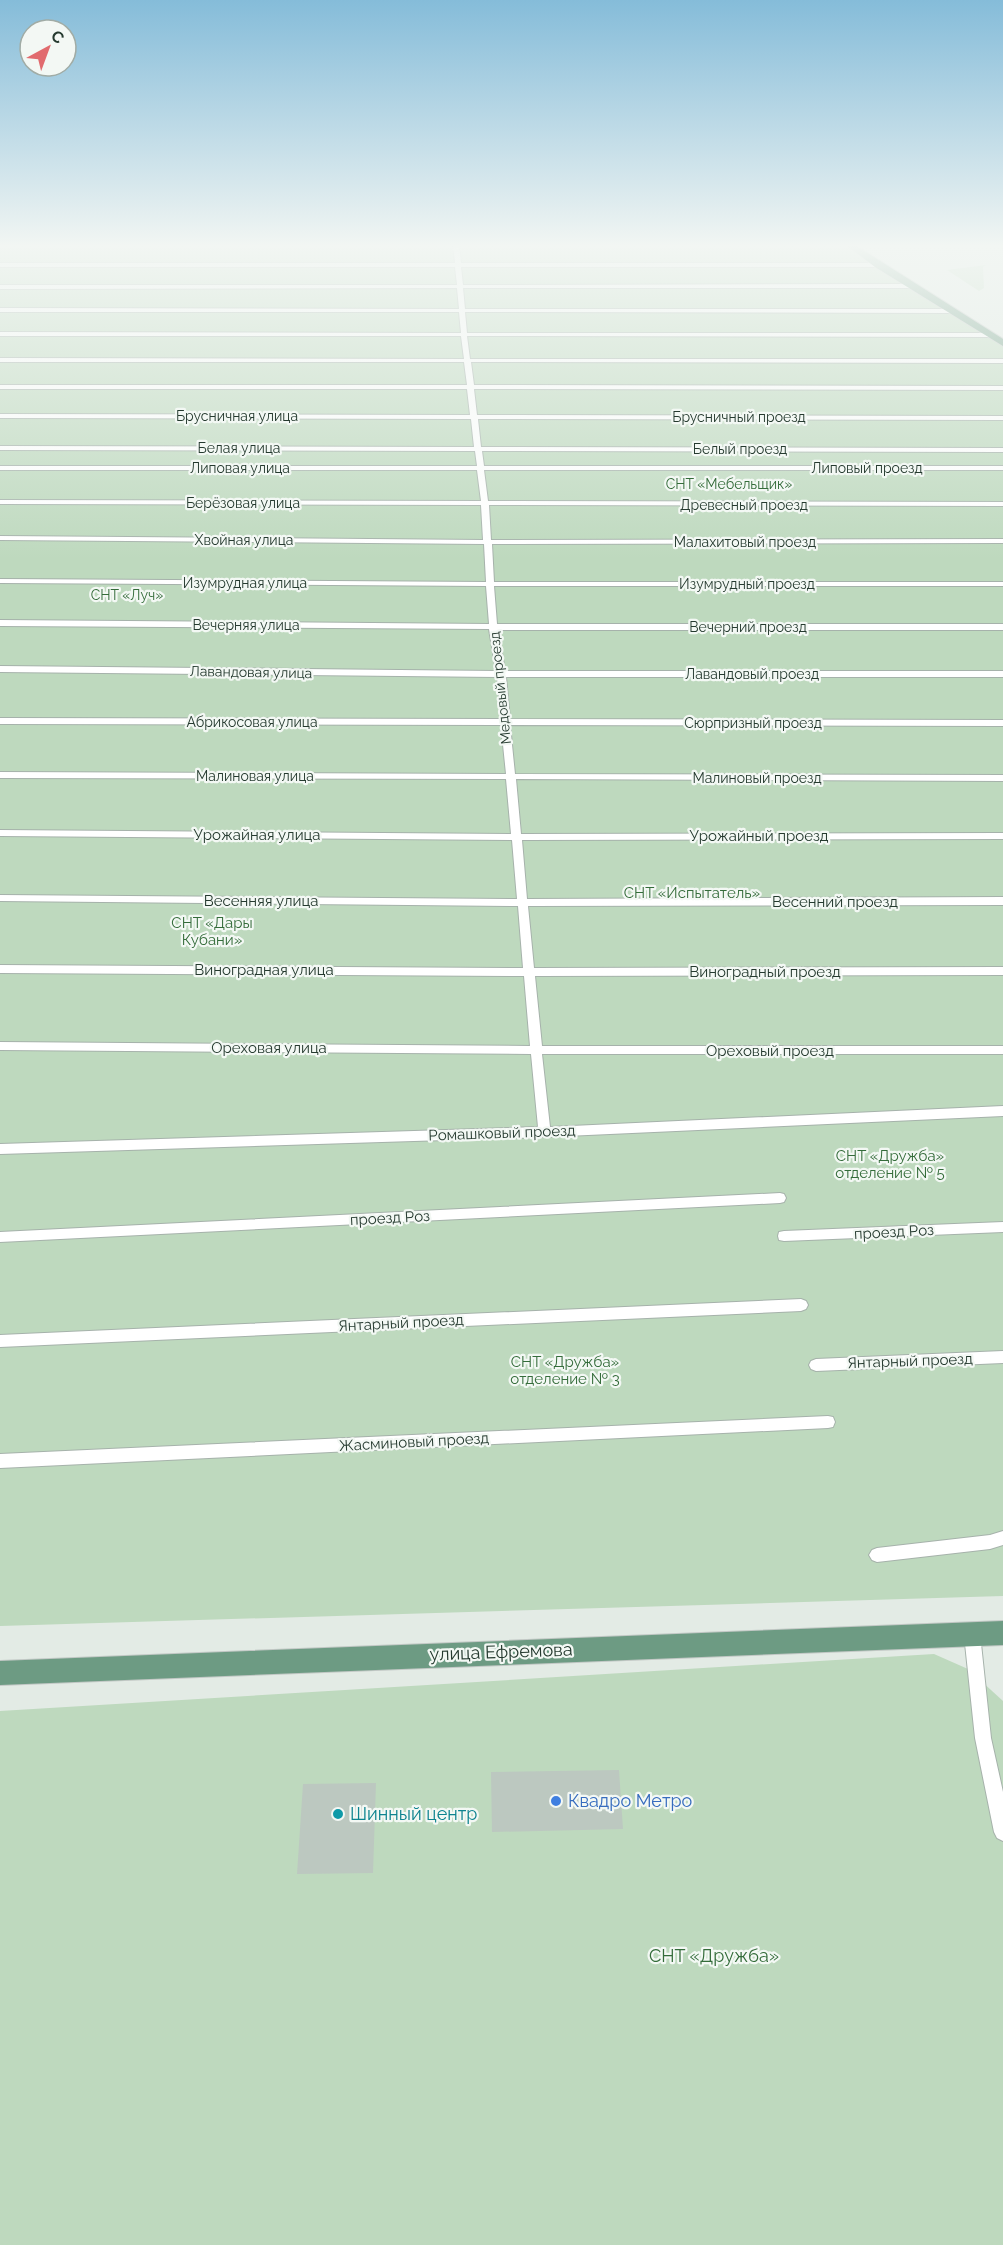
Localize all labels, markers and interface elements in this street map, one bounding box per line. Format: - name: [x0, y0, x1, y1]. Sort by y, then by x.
- north arrow: [18, 18, 78, 78]
- text: С: [47, 26, 68, 48]
- street label: Брусничная улица: [176, 408, 298, 424]
- street label: Брусничный проезд: [672, 409, 806, 425]
- street label: Белая улица: [198, 440, 281, 456]
- street label: Белый проезд: [693, 441, 787, 457]
- street label: Липовая улица: [190, 460, 290, 476]
- street label: Липовый проезд: [811, 460, 923, 476]
- park label: СНТ «Мебельщик»: [666, 476, 792, 492]
- street label: Берёзовая улица: [186, 495, 300, 511]
- street label: Древесный проезд: [680, 497, 808, 513]
- street label: Хвойная улица: [195, 532, 293, 548]
- street label: Малахитовый проезд: [674, 534, 816, 550]
- street label: Изумрудная улица: [183, 575, 307, 591]
- street label: Изумрудный проезд: [679, 576, 815, 592]
- park label: СНТ «Луч»: [91, 587, 163, 603]
- street label: Вечерняя улица: [192, 617, 300, 633]
- street label: Вечерний проезд: [689, 619, 807, 635]
- street label: Медовый проезд: [486, 631, 514, 745]
- street label: Лавандовая улица: [190, 663, 312, 681]
- street label: Лавандовый проезд: [685, 666, 819, 682]
- street label: Абрикосовая улица: [186, 714, 318, 730]
- street label: Сюрпризный проезд: [684, 715, 822, 731]
- street label: Малиновая улица: [196, 768, 314, 784]
- street label: Малиновый проезд: [692, 770, 822, 786]
- street label: Урожайная улица: [194, 826, 320, 844]
- street label: Урожайный проезд: [689, 827, 829, 845]
- park label: СНТ «Испытатель»: [624, 884, 760, 902]
- street label: Весенняя улица: [204, 892, 318, 910]
- street label: Весенний проезд: [772, 893, 898, 911]
- park label: СНТ «Дары Кубани»: [171, 914, 253, 949]
- street label: Виноградная улица: [194, 961, 334, 979]
- street label: Виноградный проезд: [689, 963, 841, 981]
- street label: Ореховая улица: [211, 1039, 327, 1057]
- street label: Ореховый проезд: [706, 1042, 834, 1060]
- street label: Ромашковый проезд: [428, 1121, 576, 1145]
- park label: СНТ «Дружба» отделение № 5: [835, 1147, 945, 1182]
- street label: проезд Роз: [350, 1207, 431, 1229]
- street label: проезд Роз: [854, 1221, 935, 1243]
- street label: Янтарный проезд: [338, 1311, 464, 1335]
- street label: Янтарный проезд: [847, 1350, 973, 1372]
- park label: СНТ «Дружба» отделение № 3: [510, 1353, 620, 1388]
- street label: Жасминовый проезд: [338, 1429, 490, 1455]
- street label: улица Ефремова: [429, 1639, 573, 1664]
- place label: Квадро Метро: [568, 1790, 693, 1811]
- marker: Квадро Метро: [549, 1794, 563, 1808]
- place label: Шинный центр: [350, 1803, 477, 1824]
- marker: Шинный центр: [331, 1807, 345, 1821]
- park label: СНТ «Дружба»: [649, 1945, 779, 1966]

